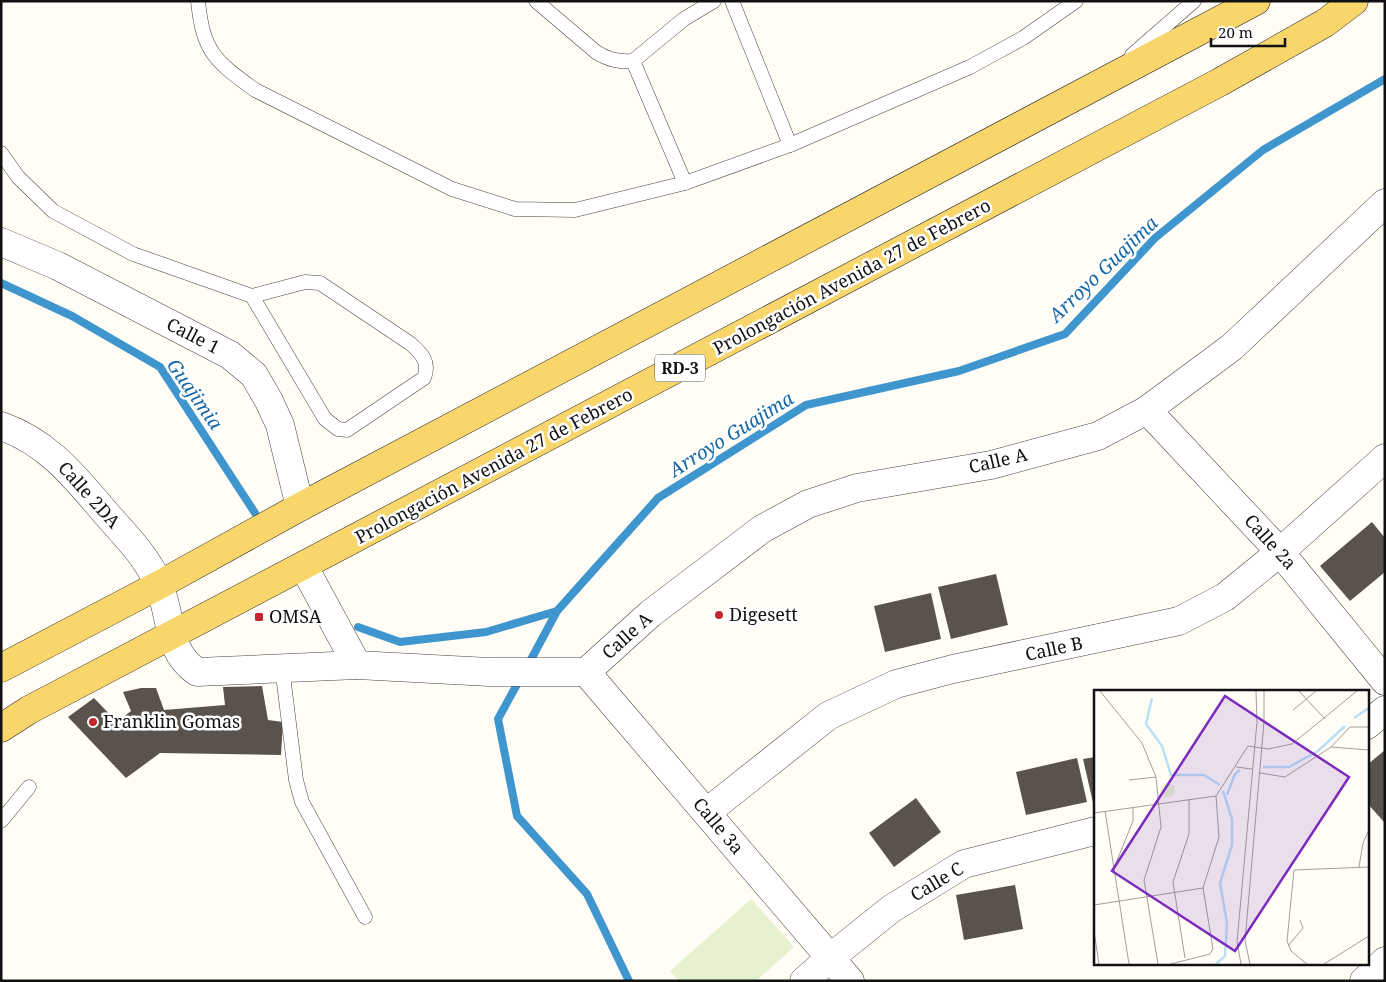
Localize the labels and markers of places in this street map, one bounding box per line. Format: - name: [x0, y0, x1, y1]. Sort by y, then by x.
- place label: Digesett: [729, 602, 798, 626]
- place label: OMSA: [269, 604, 322, 628]
- marker: Digesett: [713, 609, 725, 621]
- marker: OMSA: [253, 611, 265, 623]
- place label: Franklin Gomas: [103, 709, 240, 733]
- marker: Franklin Gomas: [87, 716, 99, 728]

